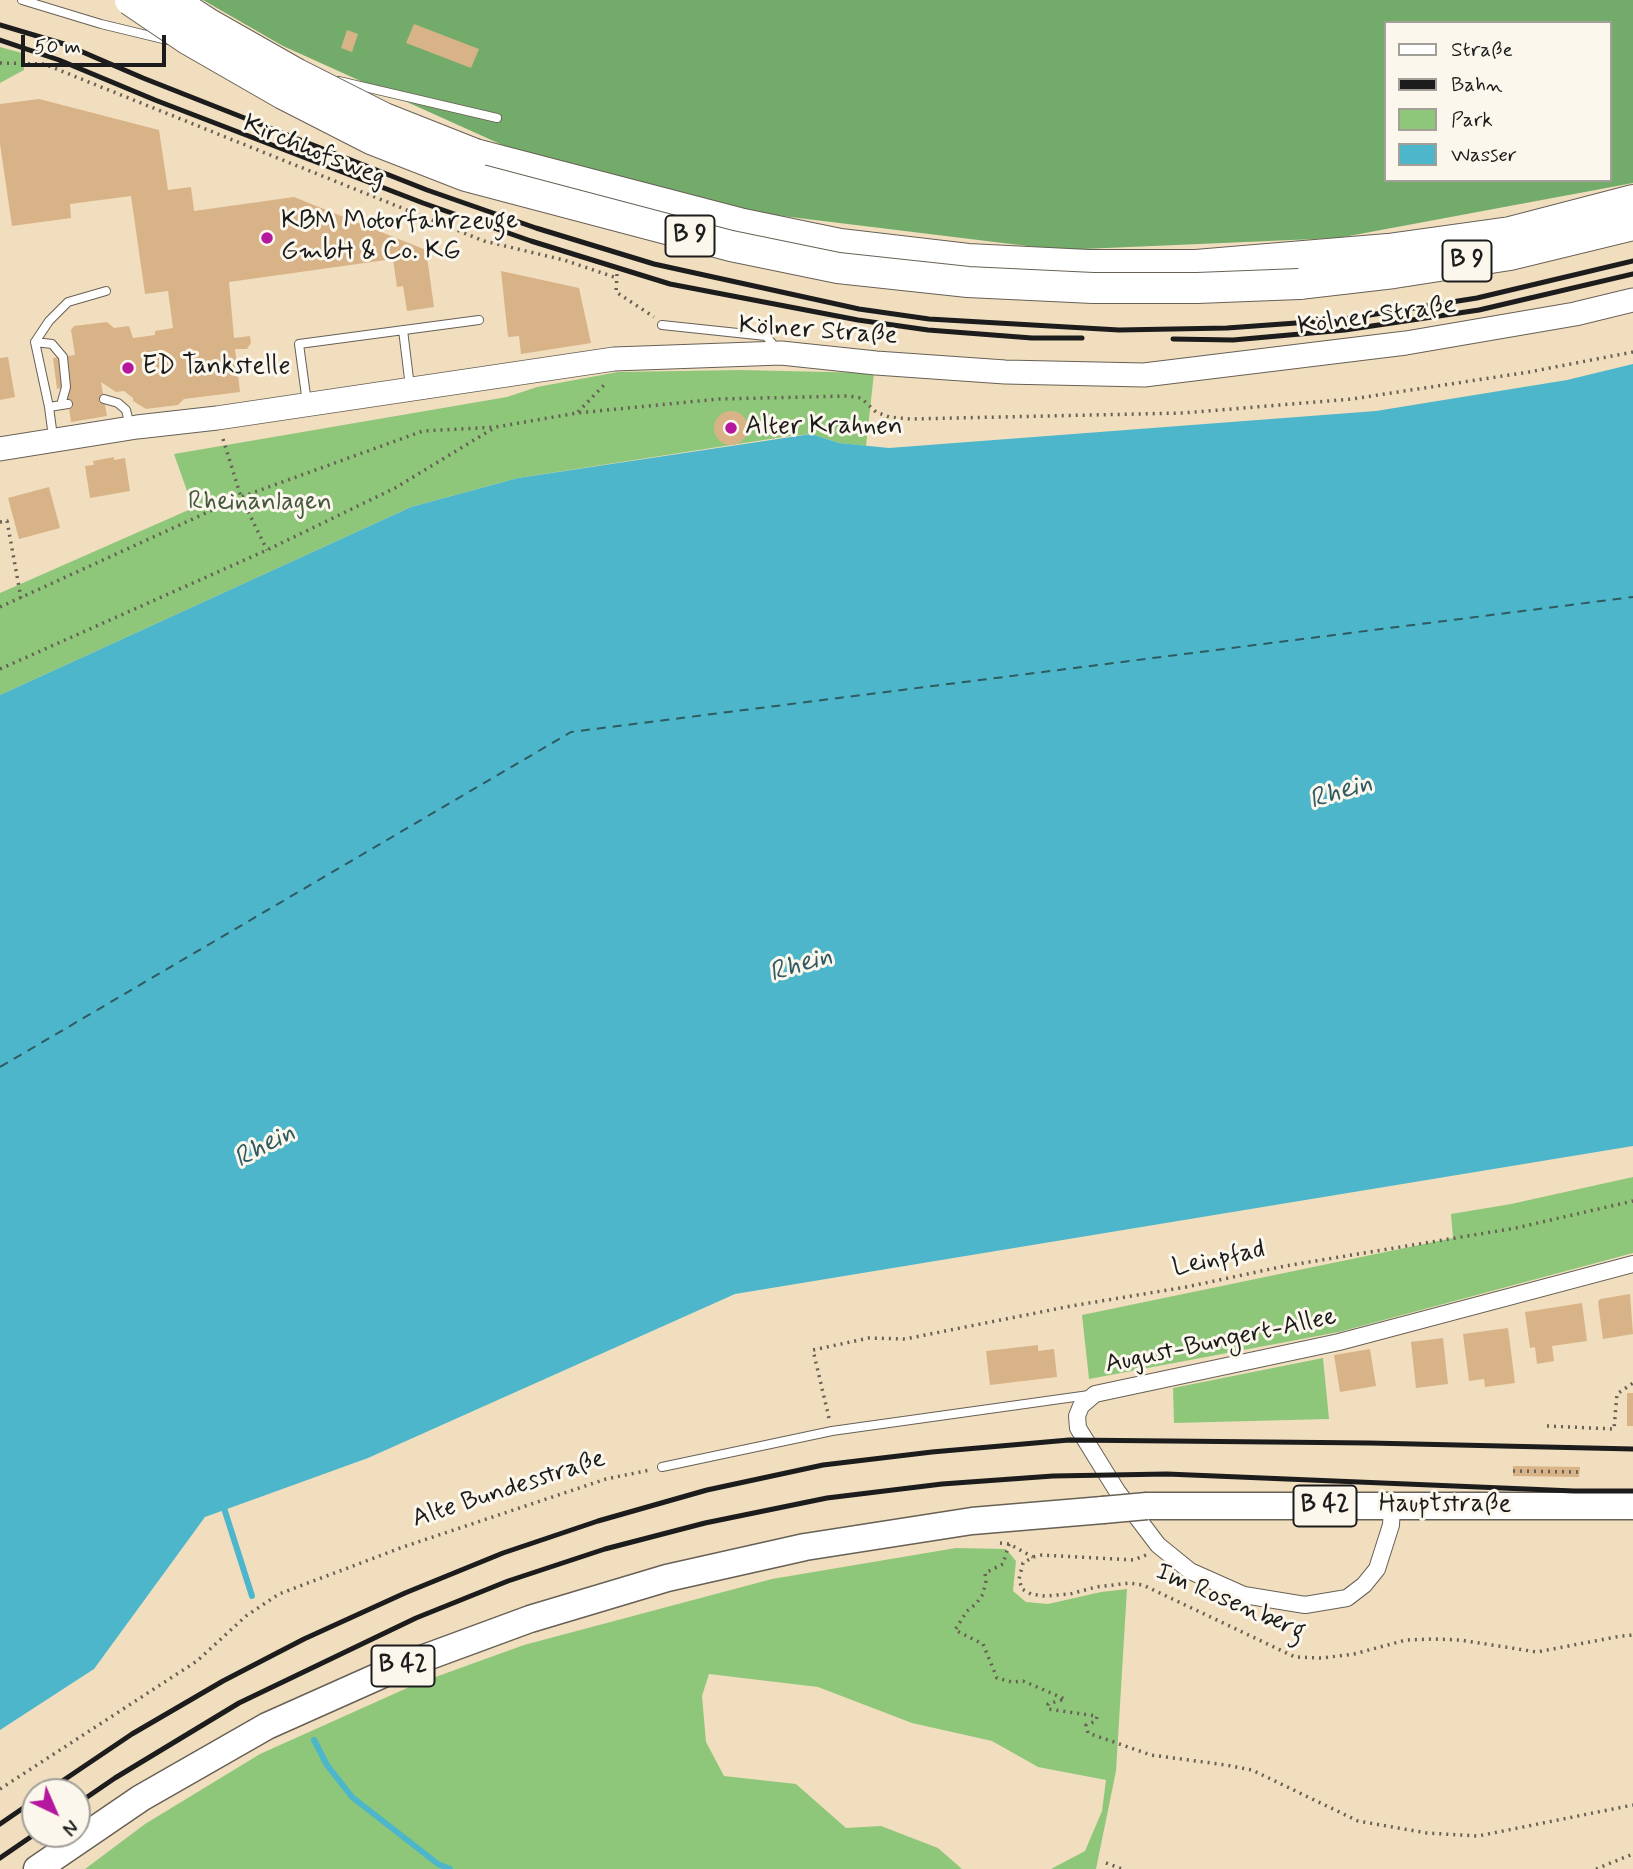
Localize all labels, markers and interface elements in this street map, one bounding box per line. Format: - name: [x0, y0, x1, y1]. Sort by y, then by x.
- scale bar: [24, 21, 170, 65]
- legend: [1384, 21, 1612, 182]
- text: 50 m: [34, 33, 81, 61]
- text: Straße: [1451, 36, 1513, 64]
- text: Bahn: [1451, 71, 1503, 99]
- text: Park: [1451, 106, 1493, 134]
- street label: Kirchhofsweg: [238, 109, 390, 195]
- text: Wasser: [1451, 141, 1517, 169]
- place label: KBM Motorfahrzeuge GmbH & Co. KG: [281, 207, 518, 268]
- road number: B 9: [666, 216, 714, 256]
- marker: KBM Motorfahrzeuge GmbH & Co. KG: [259, 230, 275, 246]
- road number: B 9: [1442, 240, 1492, 282]
- street label: Kölner Straße: [1296, 290, 1458, 344]
- street label: Kölner Straße: [738, 311, 898, 353]
- place label: ED Tankstelle: [142, 352, 290, 384]
- marker: ED Tankstelle: [120, 360, 136, 376]
- place label: Alter Krahnen: [745, 412, 903, 444]
- marker: Alter Krahnen: [723, 420, 739, 436]
- park label: Rheinanlagen: [188, 488, 332, 520]
- water label: Rhein: [1305, 767, 1377, 819]
- water label: Rhein: [765, 940, 837, 992]
- water label: Rhein: [229, 1117, 301, 1177]
- street label: Leinpfad: [1170, 1235, 1268, 1285]
- street label: August-Bungert-Allee: [1102, 1302, 1340, 1382]
- street label: Alte Bundesstraße: [408, 1444, 610, 1536]
- road number: B 42: [1294, 1486, 1356, 1526]
- street label: Hauptstraße: [1379, 1490, 1511, 1522]
- street label: Im Rosenberg: [1150, 1557, 1310, 1649]
- road number: B 42: [372, 1646, 434, 1686]
- north arrow: [21, 1778, 91, 1848]
- text: N: [56, 1814, 83, 1840]

